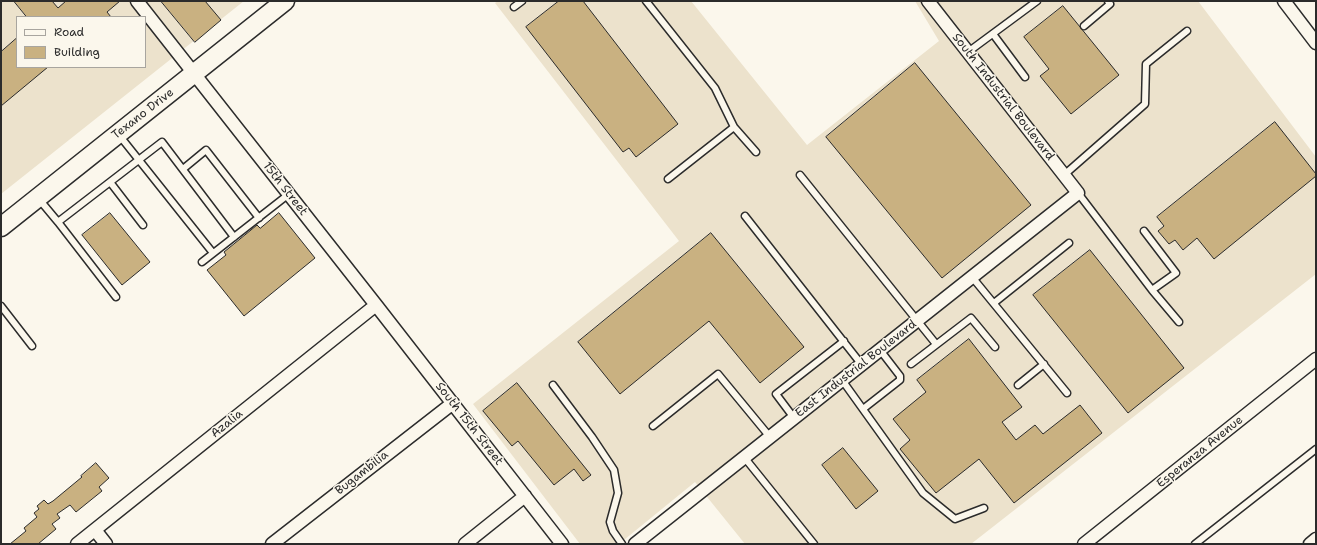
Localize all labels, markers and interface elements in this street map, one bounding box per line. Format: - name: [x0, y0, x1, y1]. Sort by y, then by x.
- legend: [16, 16, 146, 68]
- text: Road: [54, 24, 84, 40]
- street label: South Industrial Boulevard: [949, 31, 1057, 163]
- text: Building: [54, 44, 100, 60]
- street label: Texano Drive: [109, 85, 177, 143]
- street label: 15th Street: [260, 159, 310, 219]
- street label: East Industrial Boulevard: [793, 317, 919, 421]
- street label: South 15th Street: [432, 380, 506, 468]
- street label: Azalia: [208, 407, 246, 441]
- street label: Esperanza Avenue: [1154, 413, 1246, 491]
- street label: Bugambilia: [333, 448, 391, 498]

